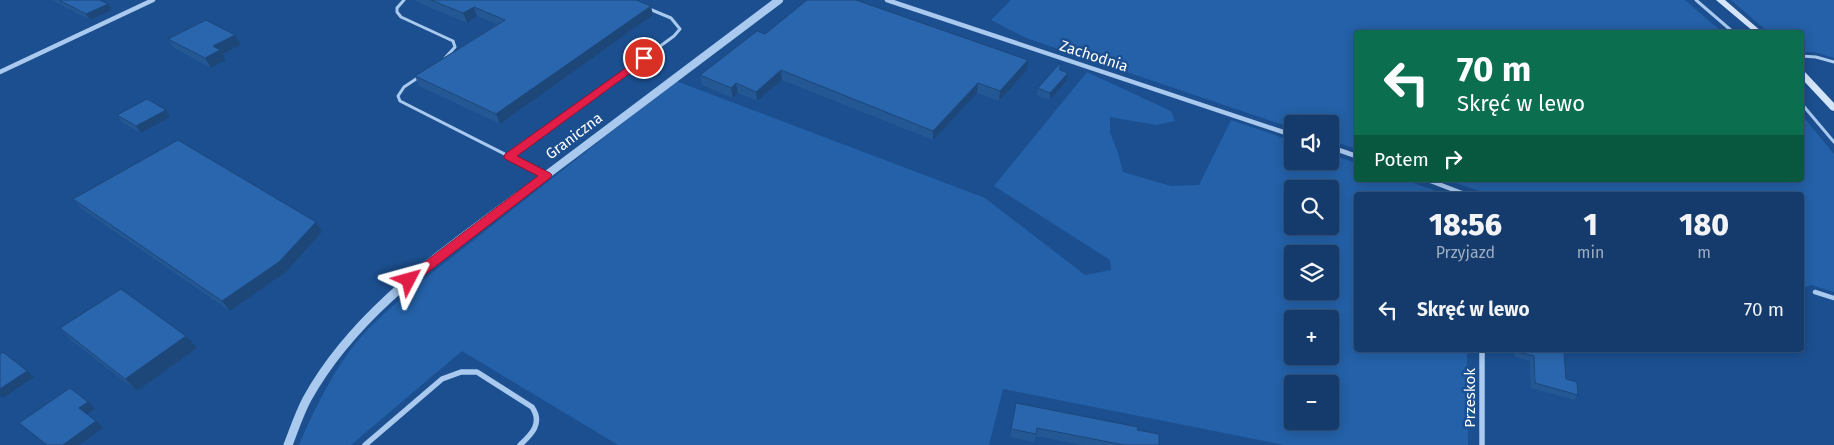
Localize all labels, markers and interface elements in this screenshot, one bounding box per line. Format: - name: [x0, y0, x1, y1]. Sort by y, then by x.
- pin: [623, 37, 665, 79]
- street label: Zachodnia: [1058, 37, 1130, 75]
- icon: arrive: [630, 44, 658, 72]
- text: 70 m: [1457, 48, 1531, 90]
- icon: left: [1374, 50, 1439, 115]
- text: Skręć w lewo: [1457, 90, 1585, 117]
- street label: Graniczna: [542, 109, 606, 163]
- map controls: [1284, 115, 1339, 430]
- button: sound: [1284, 115, 1339, 170]
- icon: right: [1439, 145, 1467, 173]
- text: Potem: [1374, 148, 1429, 171]
- button: search: [1284, 180, 1339, 235]
- text: 18:56: [1429, 207, 1502, 243]
- text: 1: [1583, 207, 1598, 243]
- text: 180: [1679, 207, 1729, 243]
- text: Przyjazd: [1436, 243, 1495, 262]
- text: min: [1577, 243, 1604, 262]
- text: m: [1697, 243, 1711, 262]
- button: layers: [1284, 245, 1339, 300]
- position arrow: [382, 253, 434, 305]
- icon: left: [1374, 296, 1402, 324]
- text: Skręć w lewo: [1417, 298, 1530, 321]
- text: 70 m: [1744, 298, 1784, 321]
- button: +: [1284, 310, 1339, 365]
- street label: Przeskok: [1461, 368, 1479, 428]
- button: −: [1284, 375, 1339, 430]

